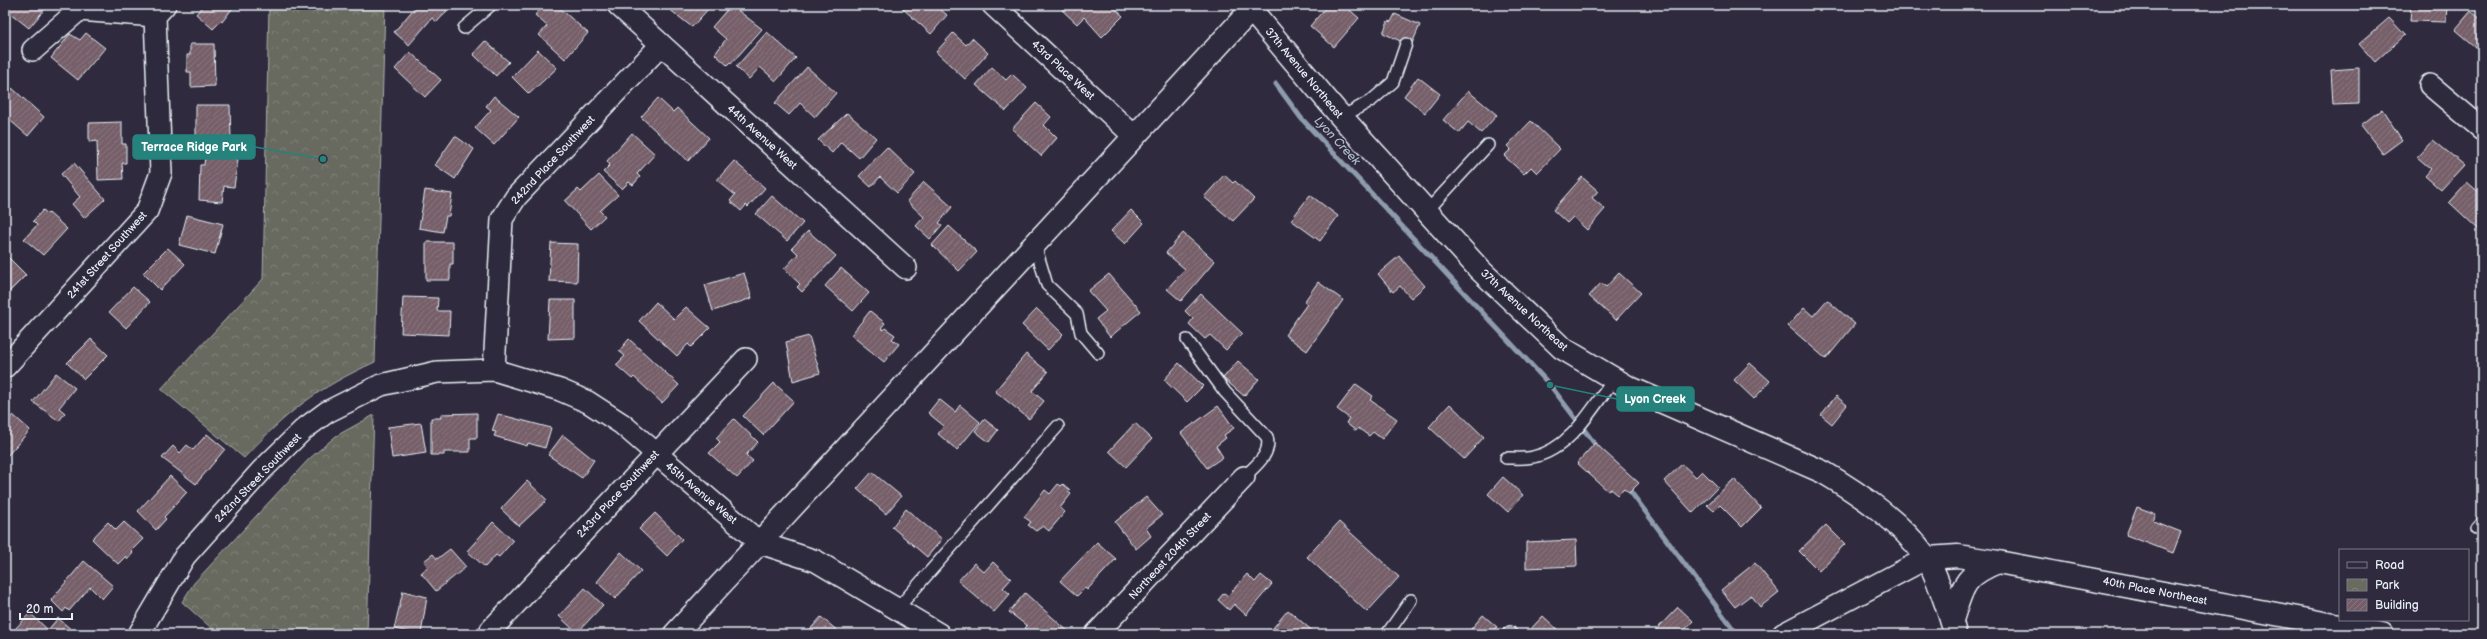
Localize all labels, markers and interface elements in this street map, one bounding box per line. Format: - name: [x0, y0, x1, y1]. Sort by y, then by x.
- street label: 37th Avenue Northeast: [1262, 25, 1346, 121]
- street label: 43rd Place West: [1029, 37, 1098, 103]
- street label: 44th Avenue West: [724, 102, 800, 172]
- street label: 242nd Place Southwest: [508, 112, 598, 207]
- water label: Lyon Creek: [1311, 114, 1364, 169]
- callout: Terrace Ridge Park: [133, 135, 255, 159]
- text: Terrace Ridge Park: [141, 140, 247, 155]
- street label: 241st Street Southwest: [64, 208, 150, 301]
- street label: 37th Avenue Northeast: [1478, 266, 1571, 354]
- callout: Lyon Creek: [1617, 387, 1694, 411]
- text: Lyon Creek: [1624, 392, 1687, 407]
- street label: 242nd Street Southwest: [212, 430, 304, 525]
- street label: 243rd Place Southwest: [574, 447, 662, 540]
- street label: 45th Avenue West: [662, 459, 740, 527]
- street label: Northeast 204th Street: [1126, 509, 1214, 602]
- legend: [2339, 549, 2469, 621]
- text: Road: [2375, 558, 2404, 573]
- street label: 40th Place Northeast: [2102, 574, 2209, 608]
- text: Park: [2375, 578, 2399, 593]
- scale bar: [20, 595, 72, 621]
- text: Building: [2375, 598, 2419, 613]
- text: 20 m: [26, 602, 53, 617]

